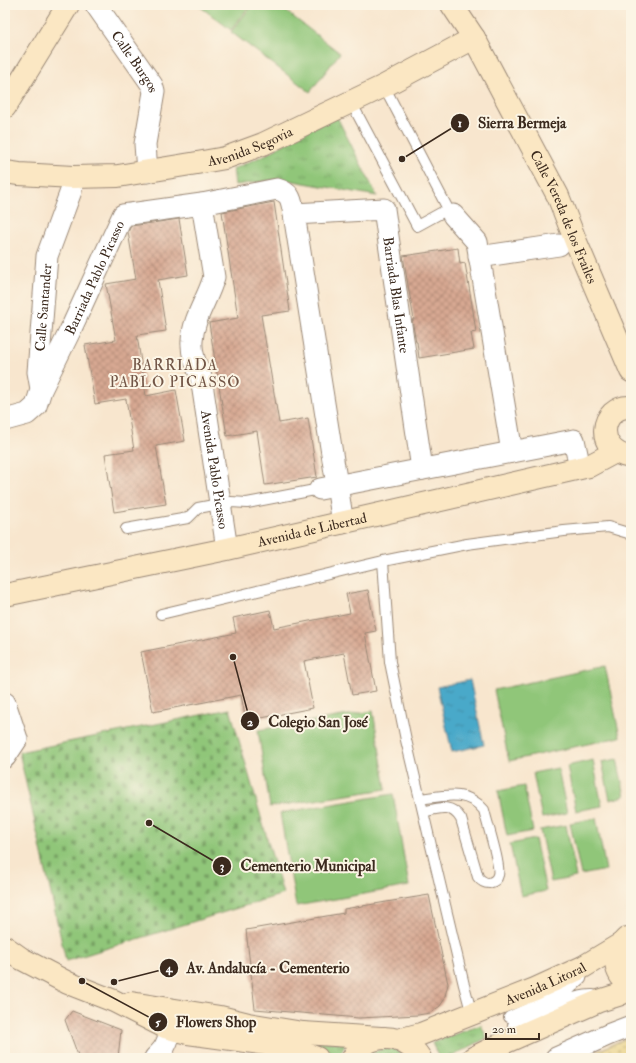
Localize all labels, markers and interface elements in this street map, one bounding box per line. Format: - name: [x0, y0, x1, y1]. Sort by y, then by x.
- street label: Calle Burgos: [108, 27, 162, 95]
- callout: Sierra Bermeja: [450, 109, 574, 136]
- text: Sierra Bermeja: [478, 114, 567, 133]
- text: 1: [458, 116, 462, 131]
- street label: Avenida Segovia: [205, 123, 295, 170]
- street label: Calle Vereda de los Frailes: [527, 147, 601, 286]
- street label: Barriada Pablo Picasso: [61, 218, 128, 337]
- street label: Barriada Blas Infante: [380, 236, 413, 354]
- street label: Calle Santander: [31, 262, 55, 352]
- district label: BARRIADA PABLO PICASSO: [110, 356, 240, 392]
- street label: Avenida Pablo Picasso: [197, 408, 232, 530]
- street label: Avenida de Libertad: [255, 509, 368, 550]
- callout: Colegio San José: [240, 708, 375, 735]
- text: Colegio San José: [268, 713, 369, 733]
- text: 2: [247, 715, 253, 730]
- callout: Cementerio Municipal: [212, 852, 383, 879]
- text: Cementerio Municipal: [240, 857, 376, 877]
- text: 3: [220, 859, 225, 874]
- callout: Av. Andalucía - Cementerio: [159, 954, 358, 981]
- street label: Avenida Litoral: [502, 958, 590, 1009]
- text: Av. Andalucía - Cementerio: [185, 959, 350, 978]
- text: 4: [165, 961, 174, 976]
- callout: Flowers Shop: [148, 1008, 264, 1035]
- text: Flowers Shop: [176, 1013, 257, 1033]
- text: 5: [155, 1015, 161, 1030]
- scale bar: [486, 1015, 539, 1041]
- text: 20 m: [492, 1022, 517, 1037]

